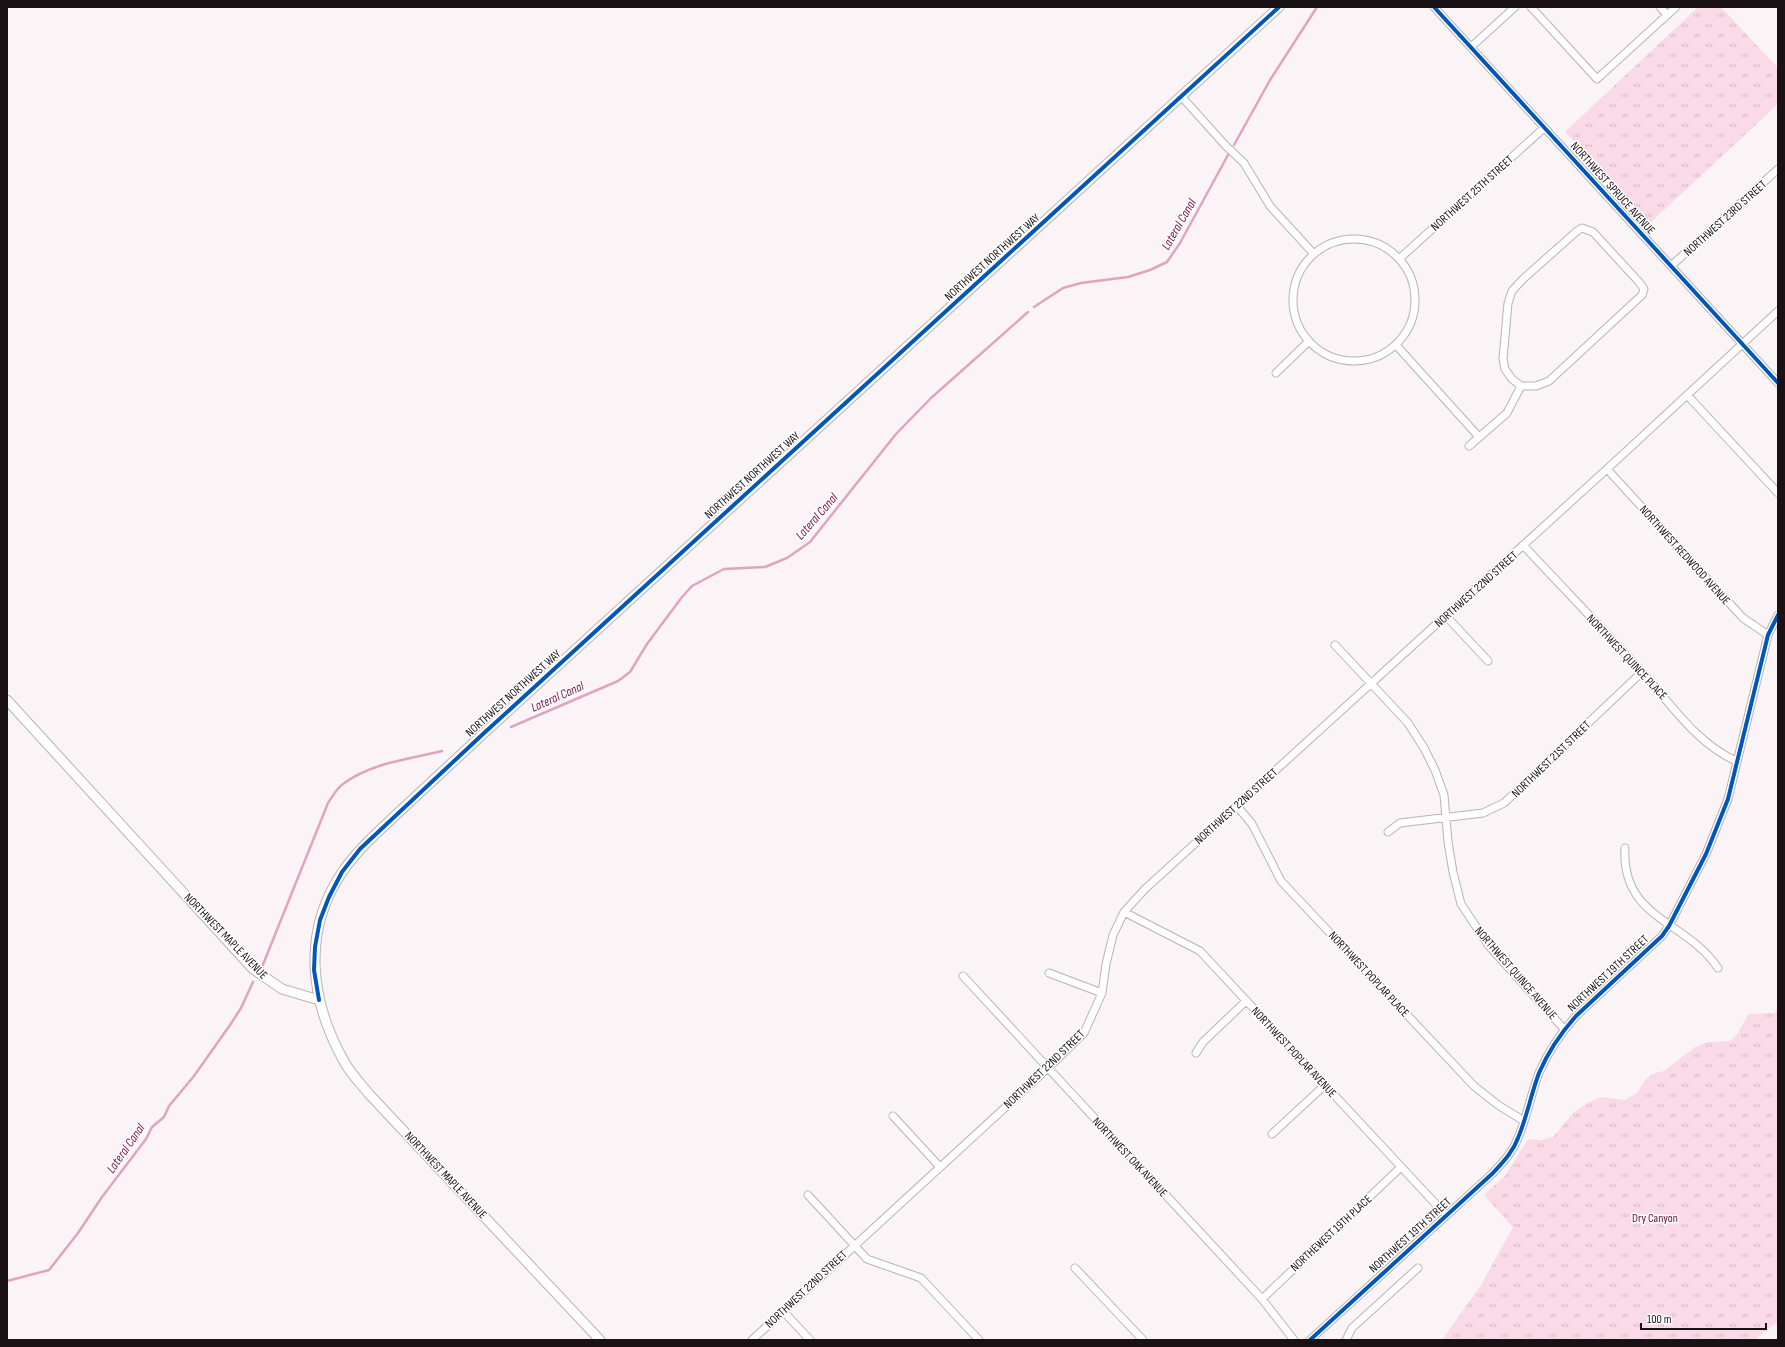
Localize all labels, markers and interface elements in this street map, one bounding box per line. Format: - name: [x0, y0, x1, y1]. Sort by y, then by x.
- street label: NORTHWEST SPRUCE AVENUE: [1567, 139, 1658, 238]
- street label: NORTHWEST 25TH STREET: [1428, 152, 1517, 234]
- street label: NORTHWEST 23RD STREET: [1681, 177, 1770, 260]
- water label: Lateral Canal: [1158, 196, 1200, 253]
- street label: NORTHWEST NORTHWEST WAY: [942, 211, 1043, 304]
- street label: NORTHWEST NORTHWEST WAY: [702, 429, 803, 522]
- water label: Lateral Canal: [792, 490, 842, 543]
- street label: NORTHWEST REDWOOD AVENUE: [1636, 502, 1733, 608]
- street label: NORTHWEST 22ND STREET: [1432, 548, 1521, 631]
- street label: NORTHWEST QUINCE PLACE: [1583, 611, 1670, 703]
- street label: NORTHWEST NORTHWEST WAY: [463, 647, 564, 740]
- water label: Lateral Canal: [528, 678, 587, 716]
- street label: NORTHWEST 21ST STREET: [1509, 718, 1594, 801]
- street label: NORTHWEST 22ND STREET: [1192, 765, 1281, 848]
- street label: NORTHWEST MAPLE AVENUE: [181, 890, 271, 982]
- street label: NORTHWEST QUINCE AVENUE: [1471, 924, 1560, 1023]
- street label: NORTHWEST POPLAR PLACE: [1325, 928, 1412, 1020]
- street label: NORTHWEST 19TH STREET: [1565, 932, 1652, 1015]
- street label: NORTHWEST POPLAR AVENUE: [1248, 1004, 1339, 1101]
- street label: NORTHWEST 22ND STREET: [1001, 1027, 1088, 1112]
- street label: NORTHWEST OAK AVENUE: [1089, 1114, 1170, 1200]
- water label: Lateral Canal: [103, 1120, 149, 1176]
- street label: NORTHWEST MAPLE AVENUE: [401, 1129, 490, 1222]
- street label: NORTHEWEST 19TH PLACE: [1288, 1192, 1375, 1275]
- street label: NORTHWEST 19TH STREET: [1366, 1194, 1455, 1276]
- park label: Dry Canyon: [1632, 1211, 1678, 1226]
- street label: NORTHWEST 22ND STREET: [762, 1247, 851, 1331]
- scale bar: [1641, 1305, 1766, 1331]
- text: 100 m: [1647, 1312, 1672, 1327]

